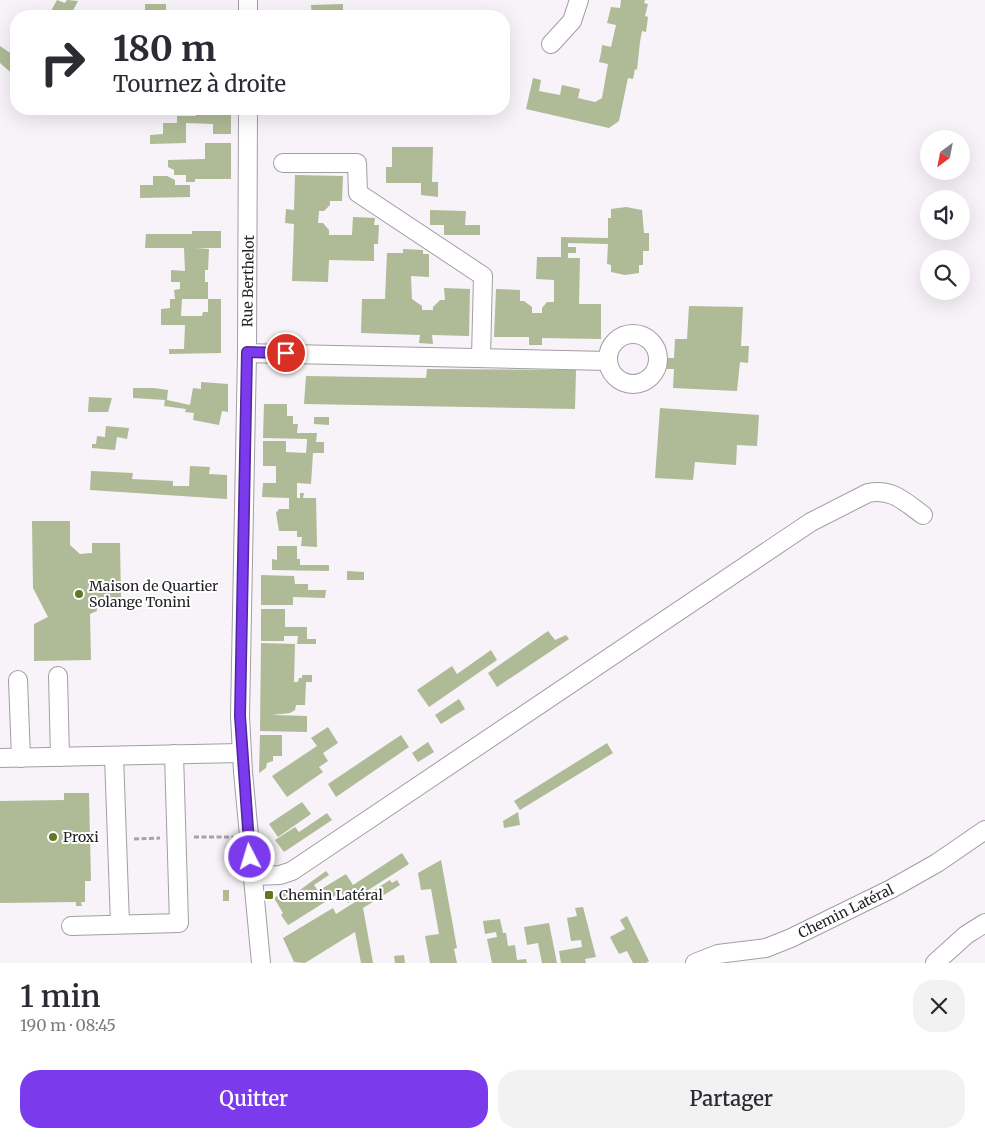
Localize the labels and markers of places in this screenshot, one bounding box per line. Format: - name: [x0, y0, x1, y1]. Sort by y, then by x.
- pin: [265, 332, 307, 374]
- place label: Maison de Quartier Solange Tonini: [89, 577, 218, 611]
- marker: Maison de Quartier Solange Tonini: [73, 588, 85, 600]
- place label: Proxi: [63, 828, 99, 846]
- marker: Proxi: [47, 831, 59, 843]
- place label: Chemin Latéral: [279, 886, 383, 904]
- marker: Chemin Latéral: [263, 889, 275, 901]

